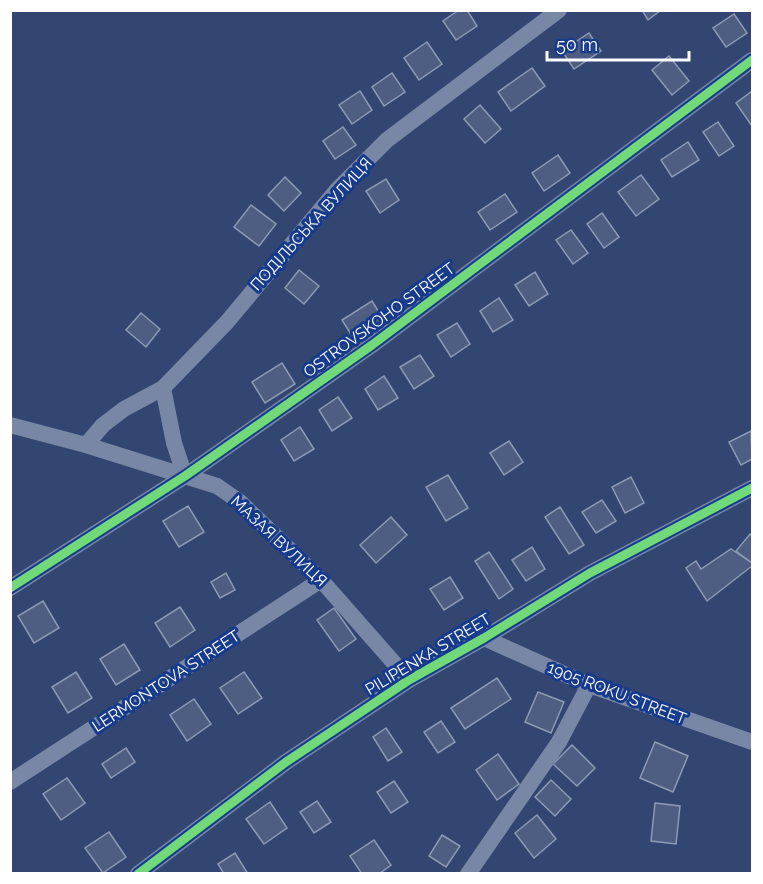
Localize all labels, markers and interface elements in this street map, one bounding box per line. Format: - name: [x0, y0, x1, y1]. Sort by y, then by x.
- scale bar: [547, 24, 690, 62]
- text: 50 m: [556, 34, 598, 55]
- street label: ПОДІЛЬСЬКА ВУЛИЦЯ: [246, 154, 376, 294]
- street label: OSTROVSKOHO STREET: [300, 259, 459, 381]
- street label: МАЗАЯ ВУЛИЦЯ: [227, 492, 331, 590]
- street label: PILIPENKA STREET: [362, 609, 494, 699]
- street label: LERMONTOVA STREET: [89, 626, 244, 736]
- street label: 1905 ROKU STREET: [545, 658, 689, 728]

